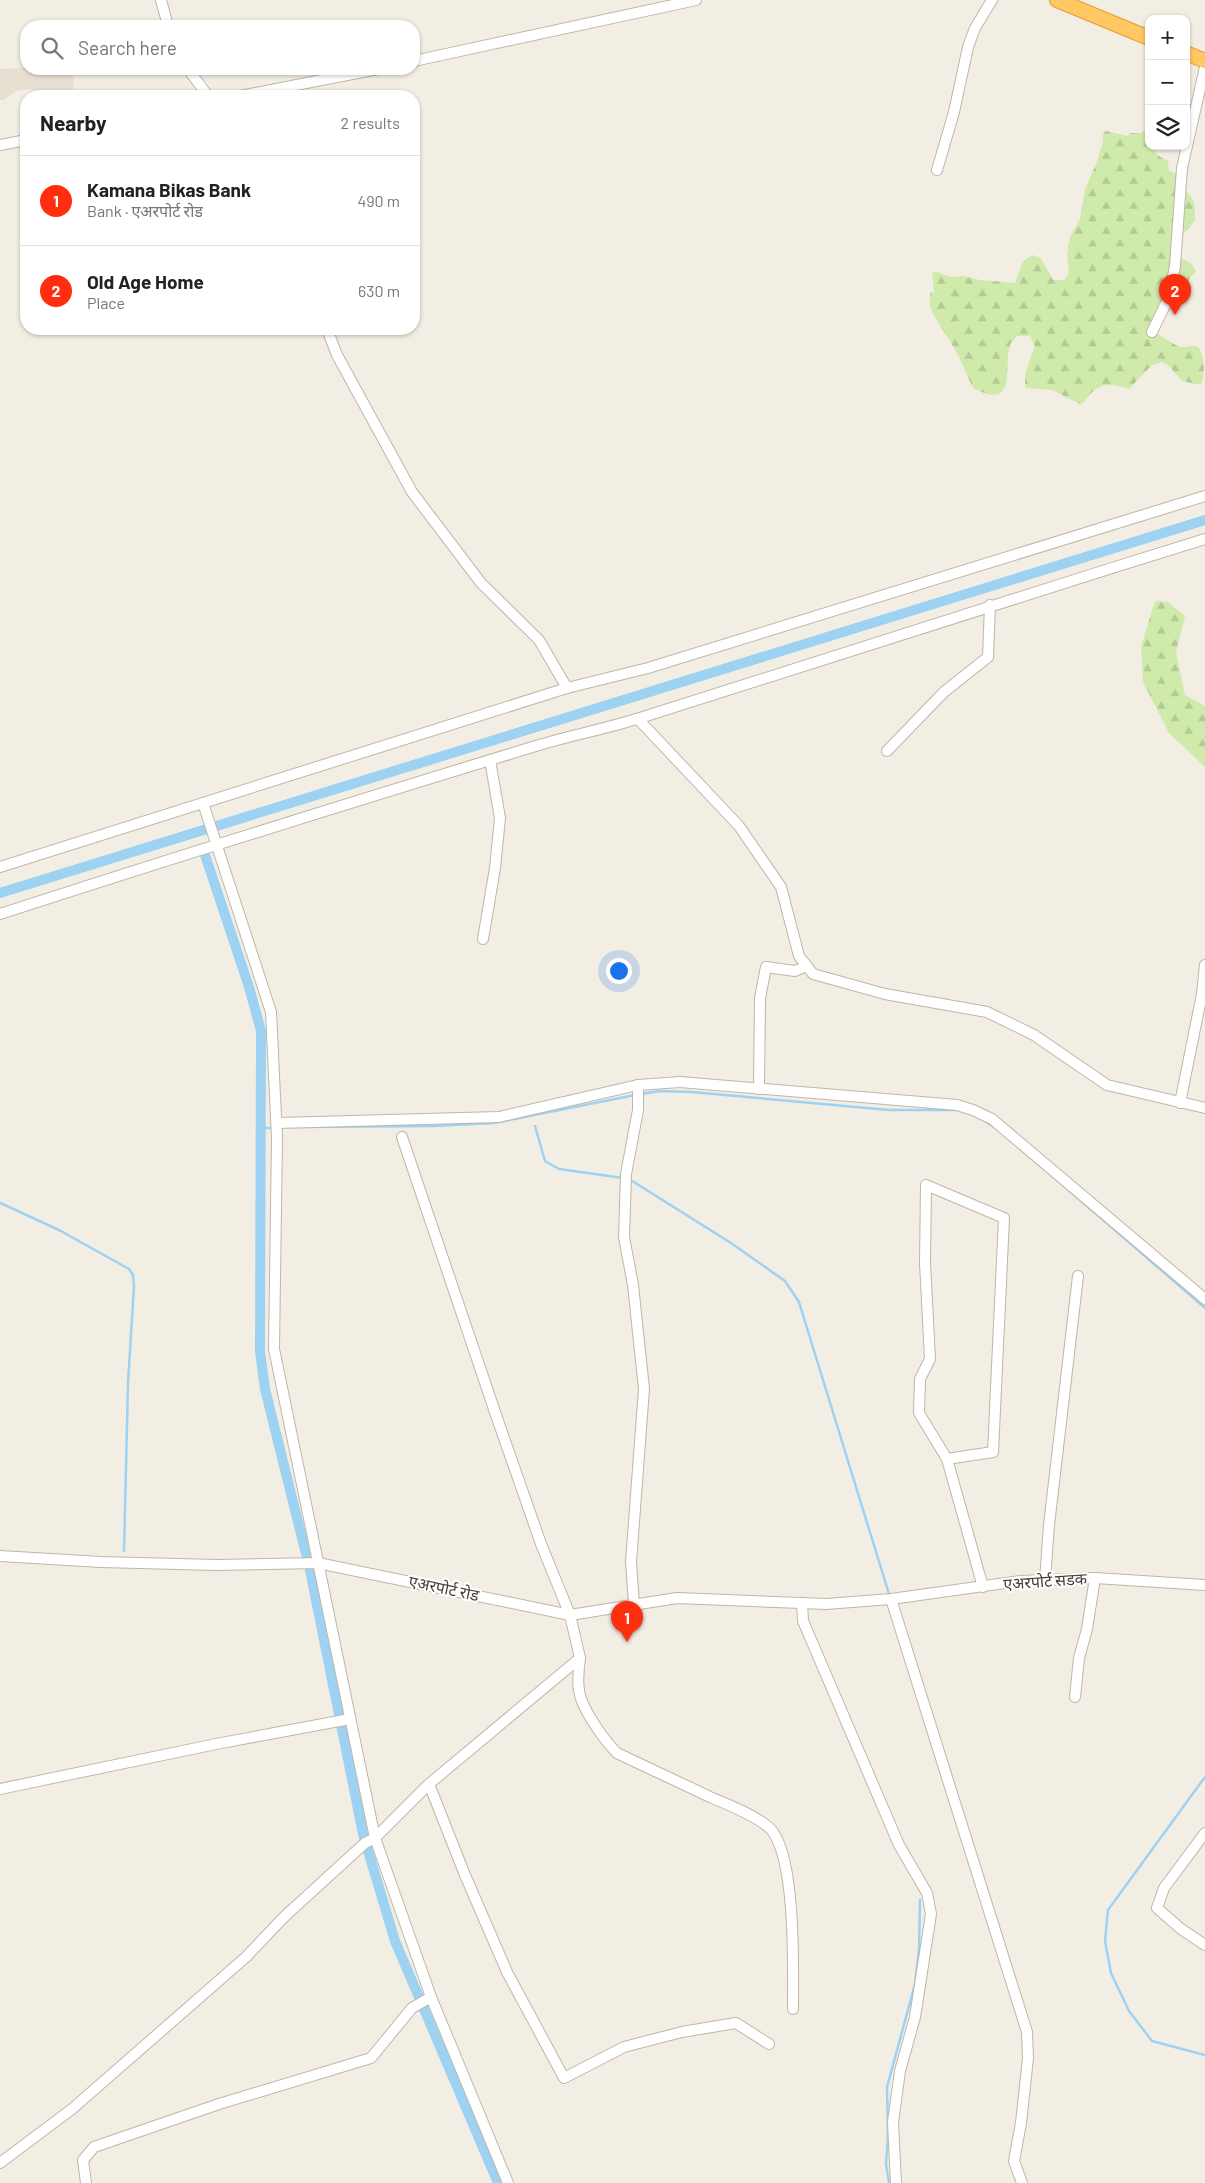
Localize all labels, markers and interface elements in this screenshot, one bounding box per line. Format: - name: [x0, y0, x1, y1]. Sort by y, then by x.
- map controls: [1145, 15, 1190, 150]
- button: +: [1145, 15, 1190, 60]
- search box: [20, 20, 420, 75]
- icon: search: [38, 34, 66, 62]
- text: Search here: [78, 36, 177, 59]
- button: −: [1145, 60, 1190, 105]
- button: layers: [1145, 105, 1190, 150]
- text: Nearby: [40, 110, 106, 135]
- text: 2 results: [341, 113, 400, 132]
- text: Kamana Bikas Bank: [87, 178, 251, 201]
- text: 1: [53, 191, 59, 210]
- text: 490 m: [357, 191, 400, 210]
- text: Bank · एअरपोर्ट रोड: [87, 201, 203, 220]
- text: Old Age Home: [87, 270, 204, 293]
- pin: 2: [1159, 274, 1191, 315]
- text: 2: [52, 281, 60, 300]
- text: 630 m: [358, 281, 400, 300]
- text: Place: [87, 293, 125, 312]
- your location: [606, 958, 632, 984]
- street label: एअरपोर्ट सडक: [1003, 1568, 1088, 1593]
- street label: एअरपोर्ट रोड: [407, 1571, 481, 1604]
- pin: 1: [611, 1601, 643, 1642]

